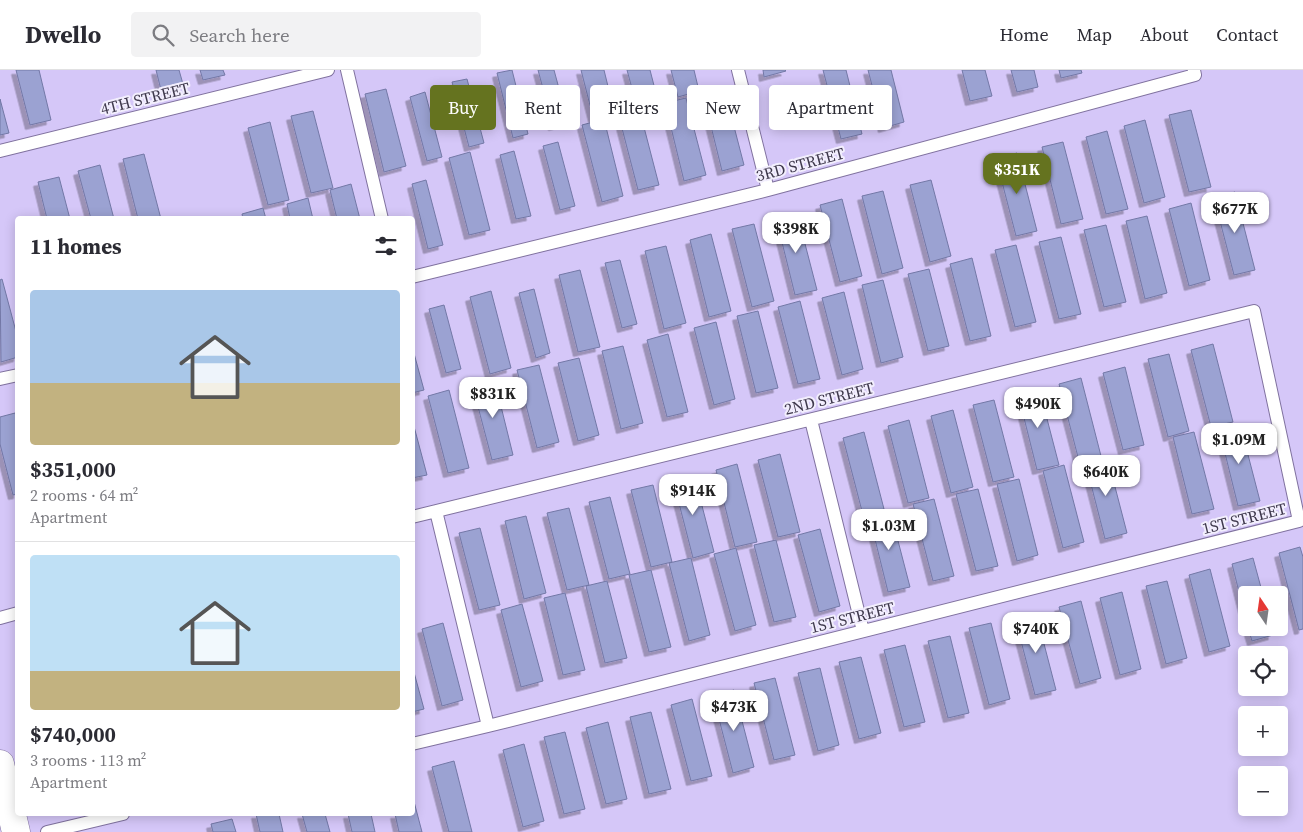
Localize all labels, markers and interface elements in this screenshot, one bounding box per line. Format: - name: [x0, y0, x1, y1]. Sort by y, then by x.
- search box: [131, 12, 481, 57]
- text: Dwello: [25, 18, 101, 51]
- icon: search: [149, 21, 177, 49]
- text: Search here: [189, 22, 290, 48]
- text: Home: [1000, 22, 1049, 47]
- text: Map: [1077, 22, 1112, 47]
- text: About: [1140, 22, 1188, 47]
- text: Contact: [1216, 22, 1278, 47]
- street label: 4TH STREET: [98, 76, 192, 120]
- chip: Buy: [430, 85, 496, 130]
- chip: Rent: [506, 85, 580, 130]
- chip: Filters: [590, 85, 677, 130]
- chip: New: [687, 85, 759, 130]
- chip: Apartment: [769, 85, 892, 130]
- street label: 3RD STREET: [753, 142, 847, 186]
- pin: $351K: [982, 152, 1052, 195]
- text: $351K: [994, 158, 1040, 180]
- pin: $677K: [1200, 191, 1270, 234]
- text: $677K: [1212, 197, 1258, 219]
- pin: $398K: [761, 212, 831, 254]
- text: $398K: [773, 217, 819, 239]
- text: 11 homes: [30, 232, 122, 261]
- icon: filters: [372, 232, 400, 260]
- icon: home: [170, 322, 260, 412]
- pin: $831K: [458, 376, 528, 419]
- street label: 2ND STREET: [782, 376, 877, 420]
- text: $831K: [470, 382, 516, 404]
- pin: $490K: [1003, 386, 1073, 429]
- text: $490K: [1015, 392, 1061, 414]
- pin: $1.09M: [1198, 422, 1280, 465]
- text: $1.09M: [1212, 428, 1266, 450]
- pin: $640K: [1071, 454, 1141, 497]
- text: $351,000: [30, 455, 116, 484]
- text: $640K: [1083, 460, 1129, 482]
- pin: $914K: [658, 474, 728, 516]
- text: $914K: [670, 479, 716, 501]
- text: 2 rooms · 64 m²: [30, 484, 138, 506]
- street label: 1ST STREET: [1200, 497, 1289, 539]
- text: Apartment: [30, 506, 107, 528]
- pin: $1.03M: [848, 508, 930, 551]
- text: $1.03M: [862, 514, 916, 536]
- north arrow: [1238, 586, 1288, 636]
- map controls: [1238, 586, 1288, 816]
- icon: home: [170, 588, 260, 678]
- street label: 1ST STREET: [808, 596, 897, 638]
- pin: $740K: [1001, 612, 1071, 654]
- text: $740K: [1013, 617, 1059, 639]
- button: locate: [1238, 646, 1288, 696]
- pin: $473K: [699, 690, 769, 732]
- text: $473K: [711, 695, 757, 717]
- button: +: [1238, 706, 1288, 756]
- text: $740,000: [30, 720, 116, 749]
- text: 3 rooms · 113 m²: [30, 749, 146, 771]
- button: −: [1238, 766, 1288, 816]
- text: Apartment: [30, 771, 107, 793]

